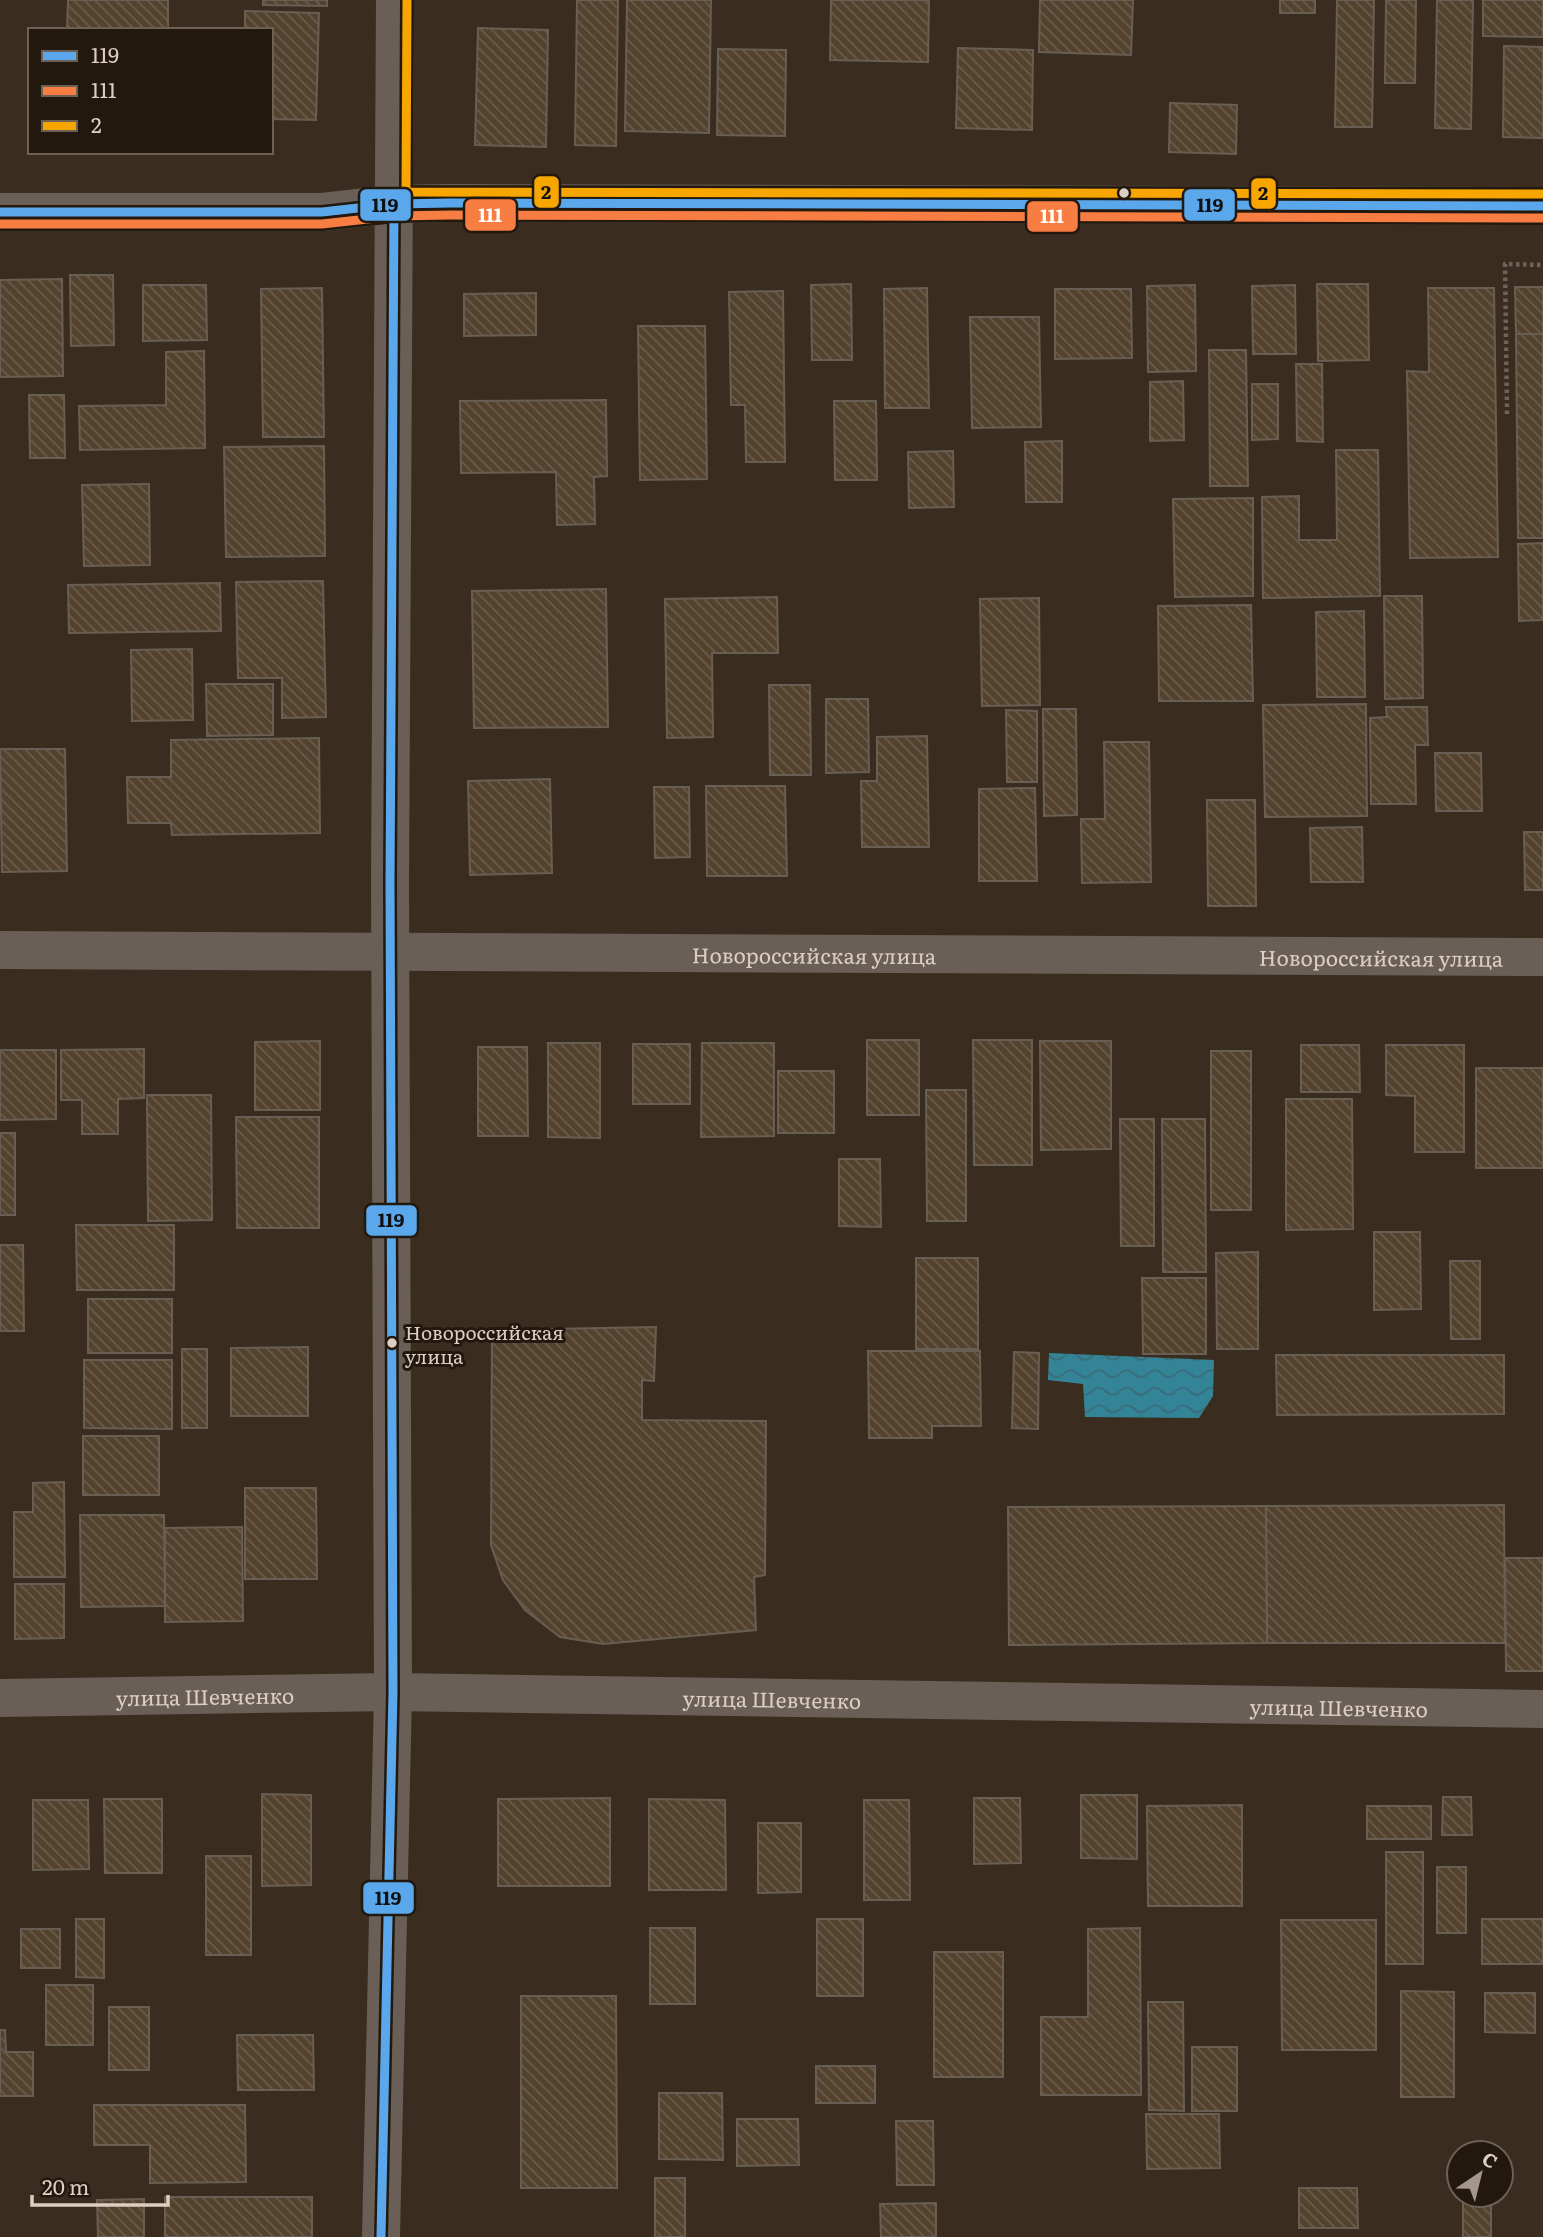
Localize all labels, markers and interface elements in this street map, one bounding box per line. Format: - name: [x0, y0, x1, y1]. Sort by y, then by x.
- legend: [28, 28, 273, 154]
- text: 119: [91, 38, 119, 69]
- text: 111: [91, 73, 117, 104]
- text: 2: [91, 108, 102, 139]
- line badge: 2: [533, 175, 560, 209]
- text: 2: [541, 177, 551, 205]
- line badge: 2: [1250, 177, 1277, 210]
- text: 2: [1258, 178, 1268, 206]
- unlabelled marker: [1117, 186, 1131, 200]
- line badge: 119: [359, 188, 412, 222]
- line badge: 119: [1183, 188, 1236, 222]
- text: 119: [372, 190, 398, 218]
- text: 119: [1197, 190, 1223, 218]
- line badge: 111: [464, 198, 517, 232]
- text: 111: [478, 200, 502, 228]
- line badge: 111: [1026, 200, 1079, 233]
- text: 111: [1040, 201, 1064, 229]
- street label: Новороссийская улица: [692, 938, 937, 970]
- street label: Новороссийская улица: [1259, 940, 1504, 972]
- line badge: 119: [365, 1204, 418, 1237]
- text: 119: [378, 1205, 404, 1233]
- place label: Новороссийская улица: [405, 1318, 564, 1370]
- marker: Новороссийская улица: [385, 1336, 399, 1350]
- street label: улица Шевченко: [116, 1678, 294, 1712]
- street label: улица Шевченко: [682, 1681, 861, 1714]
- street label: улица Шевченко: [1249, 1689, 1428, 1723]
- line badge: 119: [362, 1881, 415, 1915]
- text: 119: [375, 1883, 401, 1911]
- north arrow: [1445, 2139, 1515, 2209]
- text: С: [1477, 2144, 1504, 2175]
- scale bar: [32, 2164, 168, 2208]
- text: 20 m: [42, 2170, 89, 2201]

